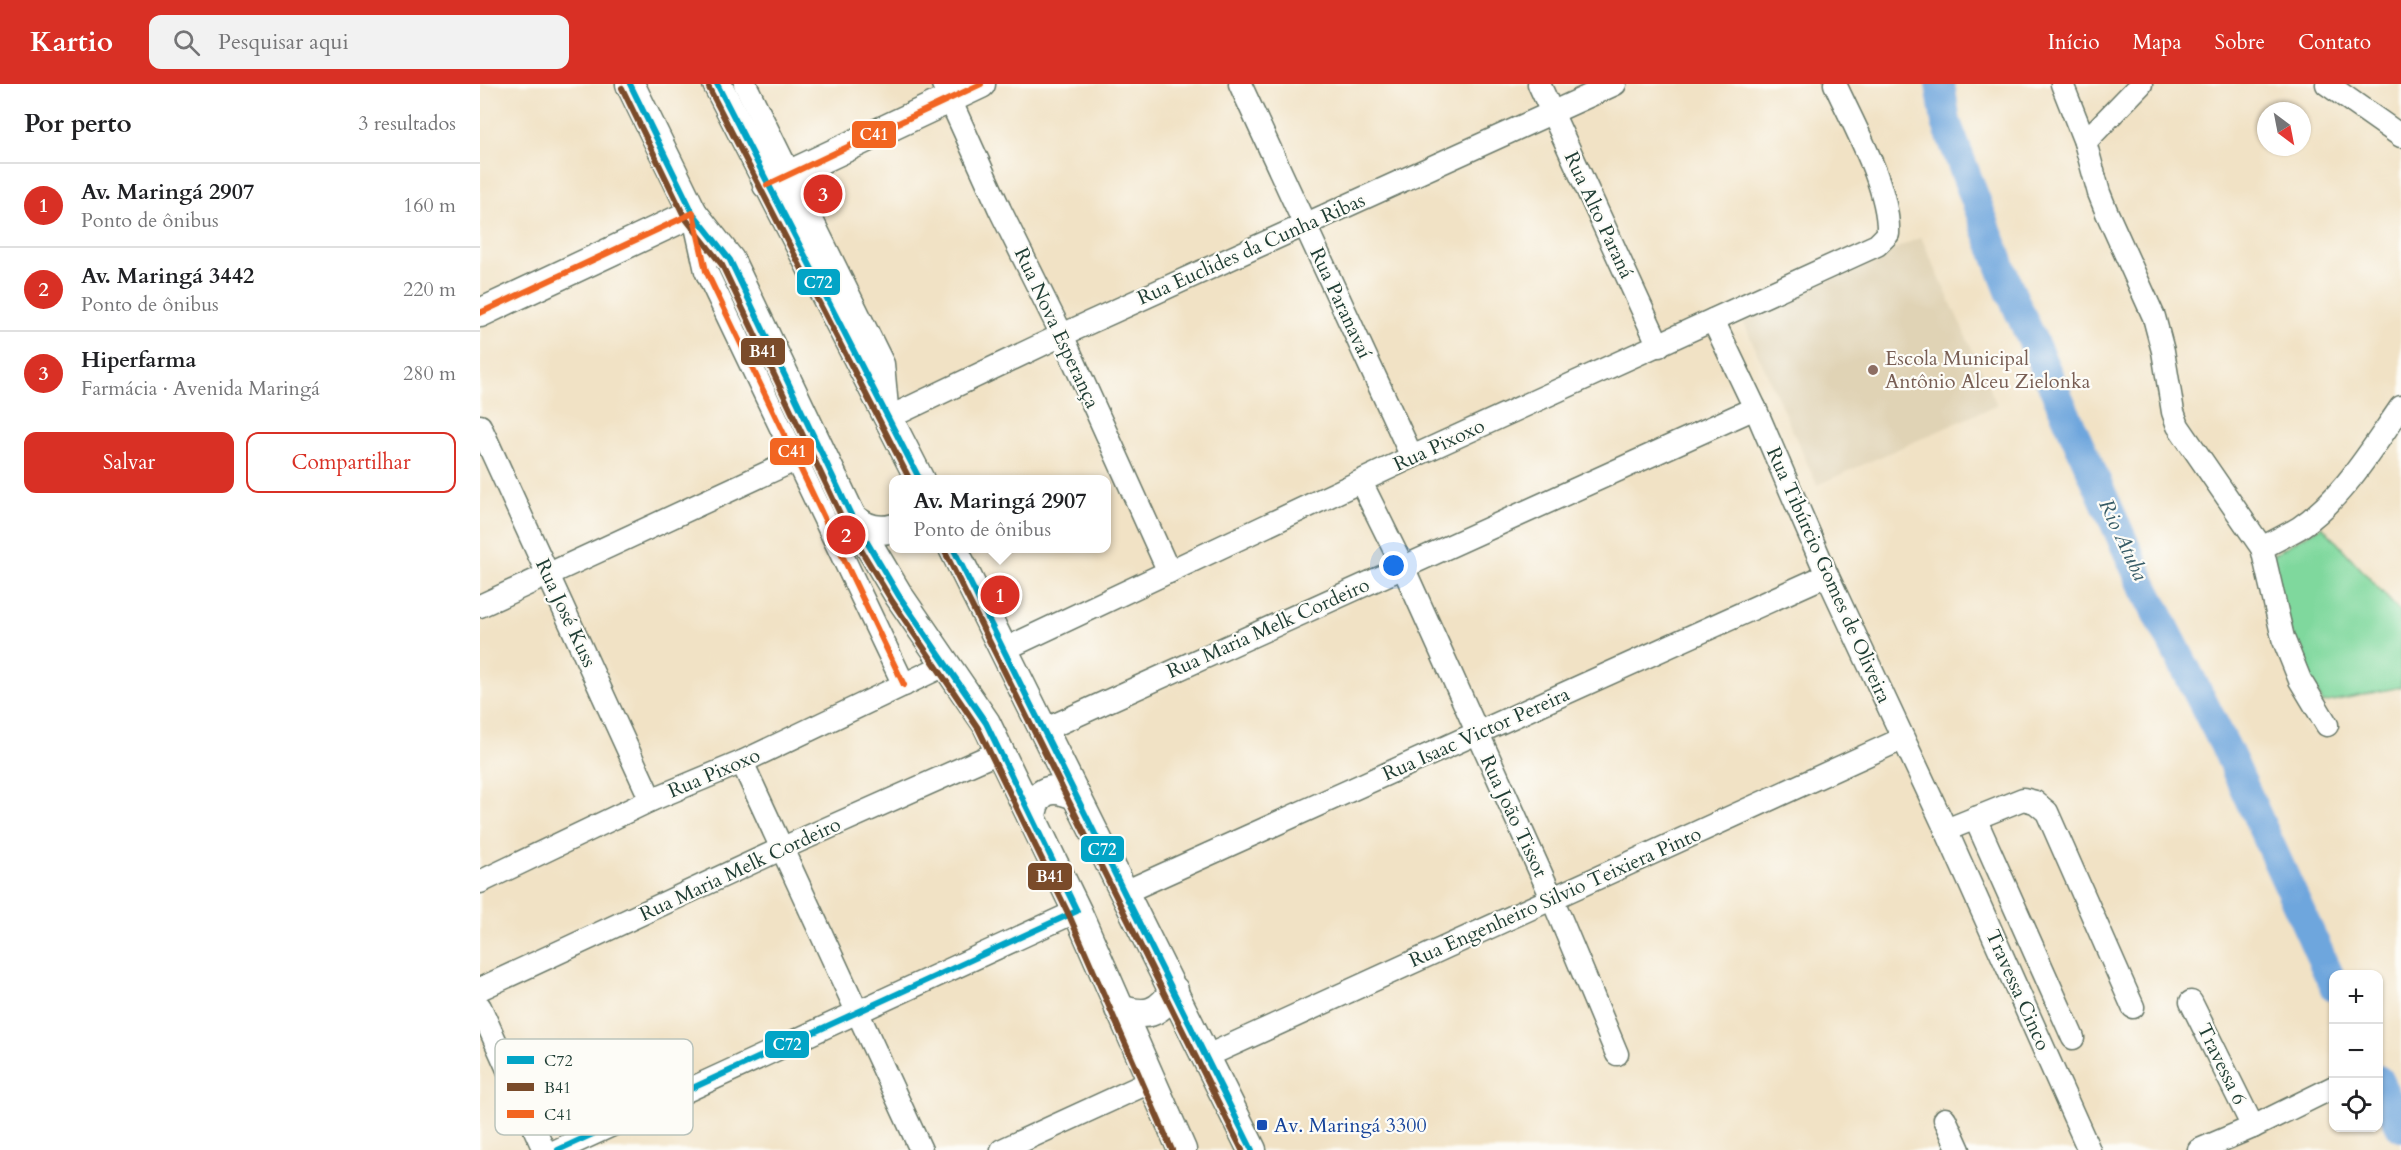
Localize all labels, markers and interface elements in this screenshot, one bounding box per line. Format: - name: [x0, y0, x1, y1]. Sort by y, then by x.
- search box: [149, 15, 569, 69]
- text: Kartio: [30, 23, 113, 61]
- icon: search: [170, 26, 203, 59]
- text: Pesquisar aqui: [218, 27, 349, 57]
- text: Início: [2048, 28, 2100, 57]
- text: Mapa: [2133, 28, 2182, 57]
- text: Sobre: [2215, 28, 2265, 57]
- text: Contato: [2298, 28, 2371, 57]
- north arrow: [2257, 102, 2311, 156]
- text: Por perto: [24, 106, 132, 141]
- text: 3 resultados: [358, 110, 456, 137]
- line badge: C41: [851, 120, 897, 149]
- text: C41: [860, 124, 888, 146]
- street label: Rua Alto Paraná: [1558, 147, 1640, 283]
- pin: 3: [804, 172, 842, 216]
- text: Av. Maringá 2907: [81, 177, 254, 207]
- street label: Rua Euclides da Cunha Ribas: [1133, 187, 1369, 311]
- text: 1: [38, 192, 49, 219]
- text: 160 m: [403, 192, 456, 219]
- text: Ponto de ônibus: [81, 207, 219, 234]
- street label: Rua Nova Esperança: [1008, 243, 1106, 413]
- street label: Rua Paranavaí: [1303, 243, 1379, 363]
- text: Av. Maringá 3442: [81, 261, 254, 291]
- line badge: C72: [796, 268, 841, 296]
- text: C72: [804, 272, 832, 294]
- text: 2: [38, 276, 49, 303]
- text: 220 m: [403, 276, 456, 303]
- text: Ponto de ônibus: [81, 291, 219, 318]
- line badge: B41: [740, 337, 786, 366]
- text: B41: [749, 341, 777, 363]
- text: Hiperfarma: [81, 345, 197, 375]
- place label: Escola Municipal Antônio Alceu Zielonka: [1885, 345, 2091, 395]
- text: 3: [38, 360, 49, 387]
- text: 280 m: [403, 360, 456, 387]
- marker: Escola Municipal Antônio Alceu Zielonka: [1866, 363, 1880, 377]
- text: Farmácia · Avenida Maringá: [81, 375, 320, 402]
- street label: Rua Pixoxo: [1389, 412, 1489, 478]
- button: Salvar: [24, 432, 234, 493]
- button: Compartilhar: [246, 432, 456, 493]
- line badge: C41: [769, 437, 815, 466]
- text: C41: [778, 441, 806, 463]
- street label: Rua Tibúrcio Gomes de Oliveira: [1760, 443, 1898, 708]
- popup: [889, 475, 1111, 553]
- text: Av. Maringá 2907: [913, 486, 1087, 516]
- water label: Rio Atuba: [2091, 494, 2155, 586]
- pin: 2: [826, 512, 866, 558]
- text: Ponto de ônibus: [913, 516, 1051, 543]
- your location: [1379, 551, 1408, 580]
- street label: Rua José Kuss: [529, 554, 603, 672]
- street label: Rua Maria Melk Cordeiro: [1162, 571, 1374, 685]
- pin: 1: [980, 572, 1020, 618]
- street label: Rua Isaac Victor Pereira: [1378, 680, 1574, 787]
- street label: Rua Pixoxo: [664, 741, 764, 805]
- street label: Rua João Tissot: [1474, 750, 1554, 882]
- street label: Rua Maria Melk Cordeiro: [635, 810, 845, 928]
- street label: Rua Engenheiro Silvio Teixiera Pinto: [1405, 820, 1706, 974]
- line badge: C72: [1080, 835, 1125, 863]
- text: C72: [1088, 839, 1116, 861]
- line badge: B41: [1027, 862, 1073, 891]
- text: B41: [1036, 866, 1064, 888]
- street label: Travessa Cinco: [1979, 925, 2057, 1055]
- map controls: [2329, 970, 2383, 1132]
- button: +: [2329, 970, 2383, 1024]
- street label: Travessa 6: [2191, 1019, 2253, 1109]
- button: −: [2329, 1024, 2383, 1078]
- line badge: C72: [764, 1030, 810, 1059]
- text: C72: [773, 1034, 801, 1056]
- legend: [495, 1039, 693, 1135]
- text: C72: [544, 1050, 573, 1072]
- text: B41: [544, 1077, 571, 1099]
- button: locate: [2329, 1078, 2383, 1132]
- text: C41: [544, 1104, 573, 1126]
- place label: Av. Maringá 3300: [1274, 1112, 1427, 1139]
- marker: Av. Maringá 3300: [1255, 1118, 1269, 1132]

